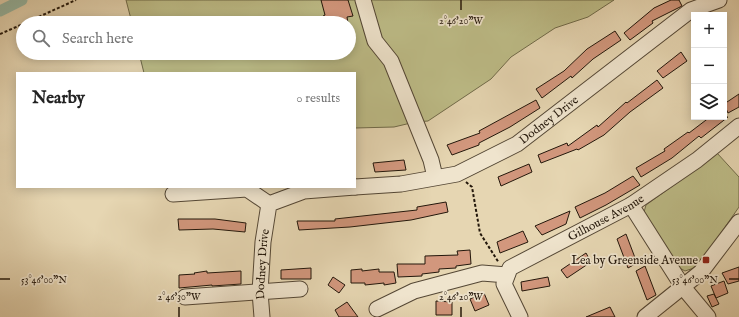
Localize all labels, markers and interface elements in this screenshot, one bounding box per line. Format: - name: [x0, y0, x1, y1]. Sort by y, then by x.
- map controls: [691, 12, 727, 120]
- button: +: [691, 12, 727, 48]
- text: 2°46'20"W: [439, 15, 483, 28]
- search box: [16, 16, 356, 60]
- icon: search: [30, 27, 52, 49]
- text: Search here: [62, 29, 133, 48]
- button: −: [691, 48, 727, 84]
- button: layers: [691, 84, 727, 120]
- text: Nearby: [32, 88, 85, 109]
- text: 0 results: [296, 90, 340, 107]
- street label: Dodney Drive: [516, 92, 582, 147]
- street label: Gilhouse Avenue: [565, 191, 647, 244]
- street label: Dodney Drive: [252, 227, 273, 300]
- place label: Lea by Greenside Avenue: [571, 253, 698, 268]
- marker: Lea by Greenside Avenue: [701, 255, 711, 265]
- text: 53°46'00"N: [21, 274, 67, 287]
- text: 53°46'00"N: [672, 274, 718, 287]
- text: 2°46'30"W: [158, 291, 201, 304]
- text: 2°46'20"W: [439, 291, 483, 304]

